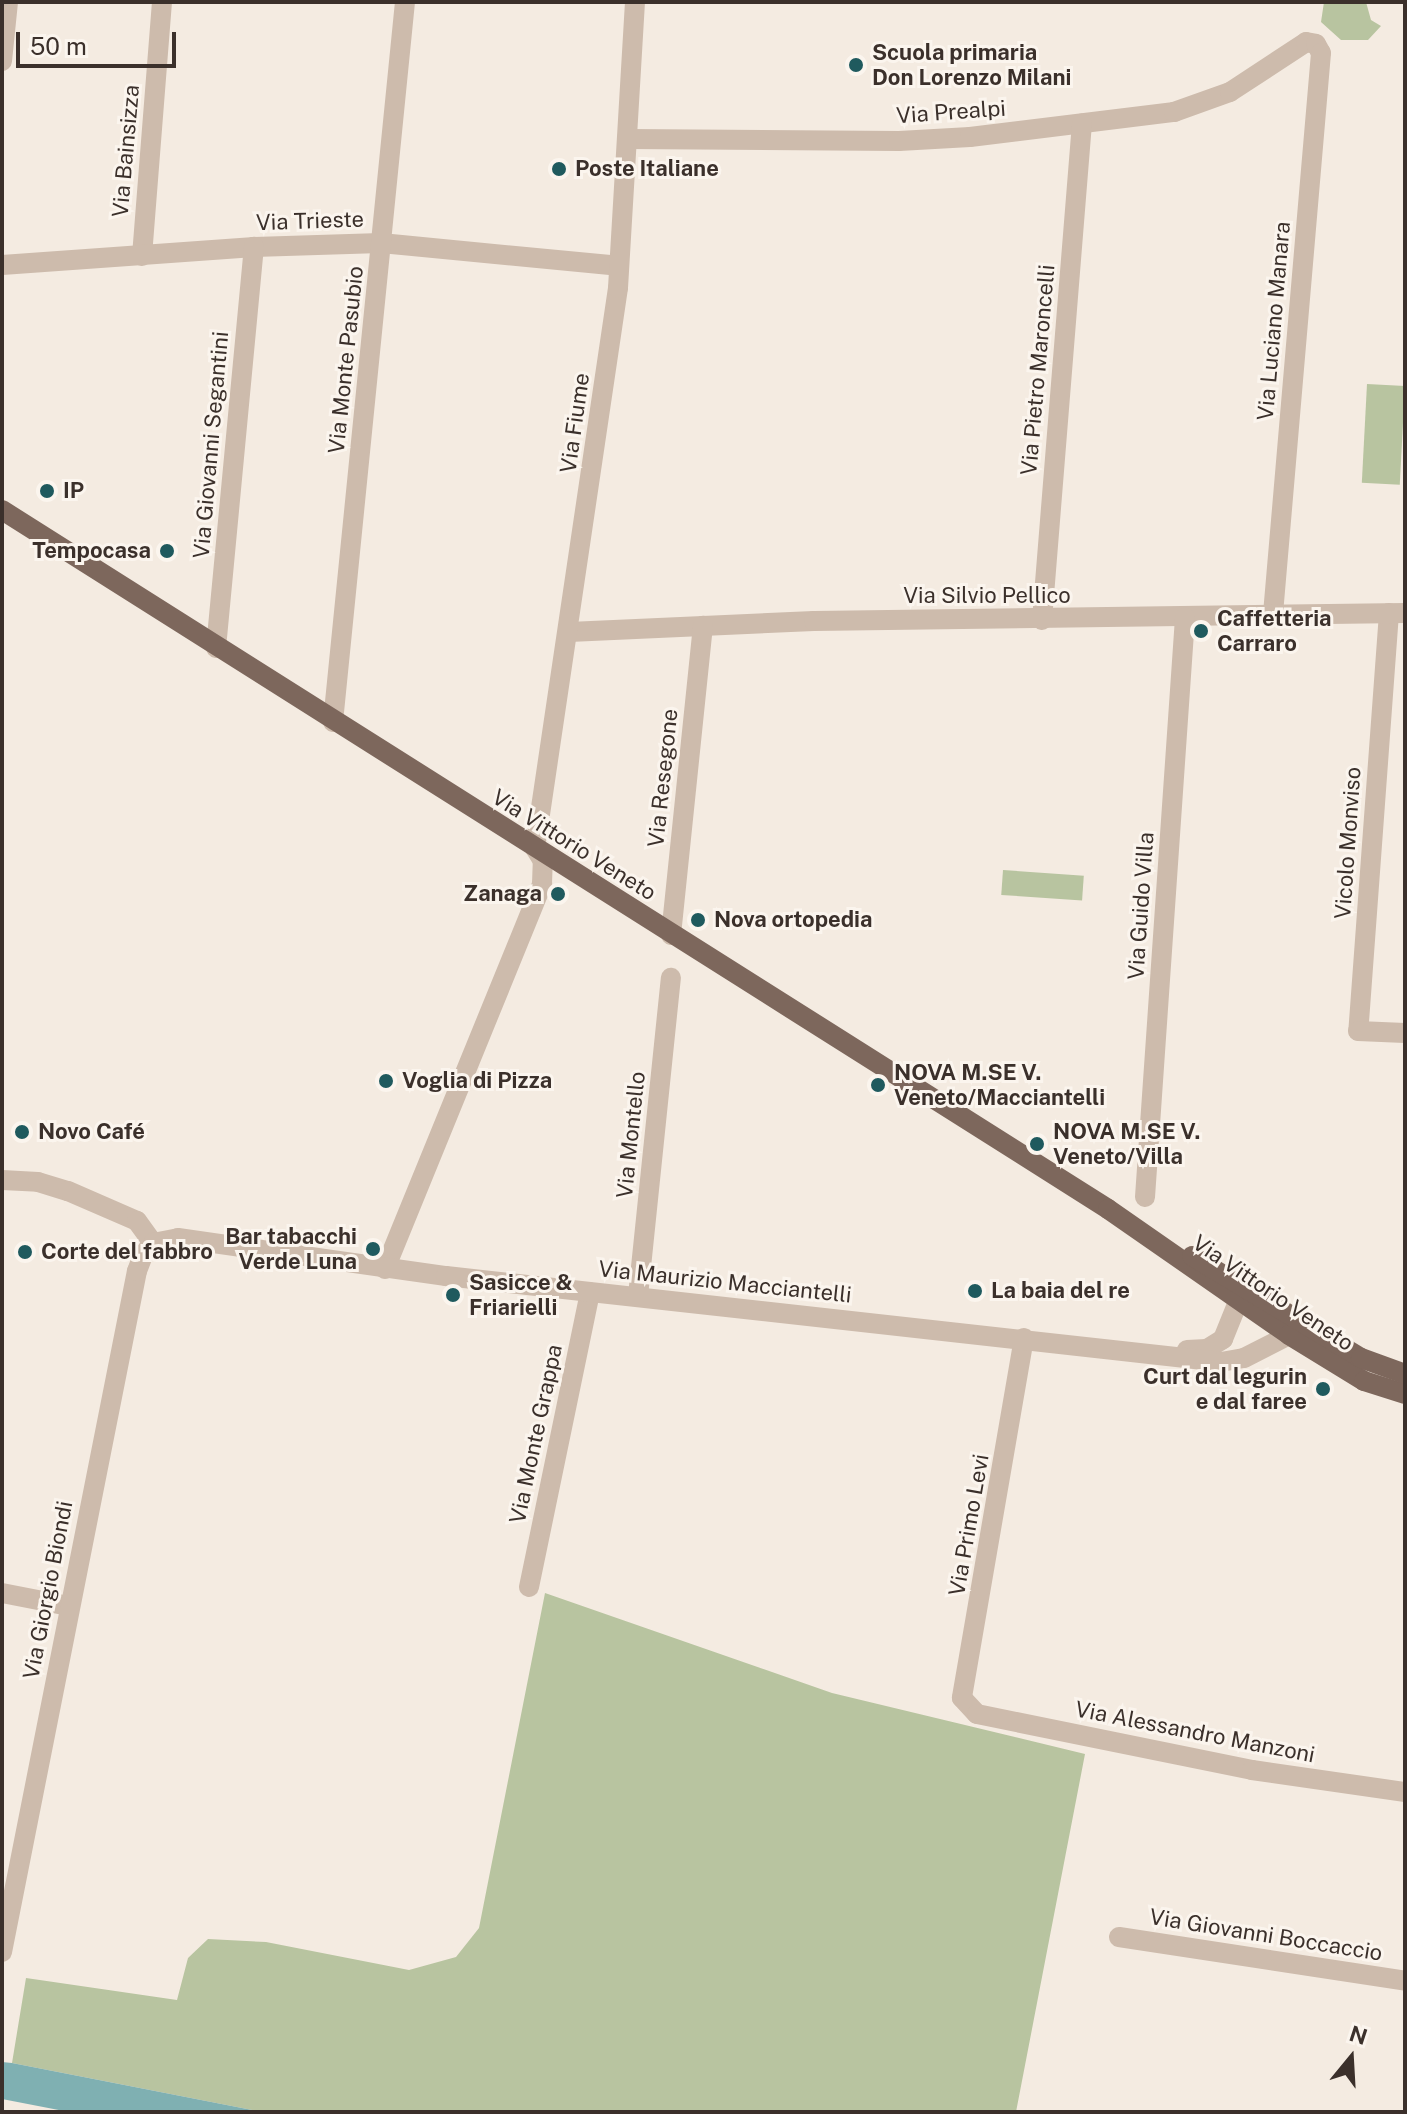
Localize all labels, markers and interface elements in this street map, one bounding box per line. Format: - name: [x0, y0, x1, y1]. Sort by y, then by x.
- scale bar: [20, 16, 180, 66]
- text: 50 m: [30, 32, 87, 60]
- place label: Scuola primaria Don Lorenzo Milani: [872, 39, 1071, 90]
- marker: Scuola primaria Don Lorenzo Milani: [847, 56, 865, 74]
- street label: Via Bainsizza: [107, 84, 145, 218]
- street label: Via Prealpi: [895, 95, 1007, 129]
- place label: Poste Italiane: [575, 156, 719, 182]
- marker: Poste Italiane: [550, 160, 568, 178]
- street label: Via Trieste: [256, 206, 364, 236]
- street label: Via Luciano Manara: [1252, 220, 1296, 422]
- street label: Via Pietro Maroncelli: [1016, 263, 1060, 477]
- street label: Via Monte Pasubio: [323, 265, 369, 455]
- street label: Via Giovanni Segantini: [188, 330, 234, 560]
- street label: Via Fiume: [555, 371, 595, 475]
- place label: IP: [63, 478, 84, 504]
- marker: IP: [38, 482, 56, 500]
- place label: Tempocasa: [32, 538, 151, 564]
- marker: Tempocasa: [158, 542, 176, 560]
- street label: Via Silvio Pellico: [903, 583, 1071, 609]
- place label: Caffetteria Carraro: [1217, 605, 1332, 656]
- marker: Caffetteria Carraro: [1192, 622, 1210, 640]
- street label: Via Resegone: [643, 707, 683, 849]
- street label: Vicolo Monviso: [1330, 766, 1366, 920]
- street label: Via Vittorio Veneto: [487, 784, 661, 906]
- street label: Via Guido Villa: [1123, 831, 1159, 981]
- place label: Zanaga: [463, 881, 542, 907]
- marker: Zanaga: [549, 885, 567, 903]
- place label: Nova ortopedia: [714, 907, 873, 933]
- marker: Nova ortopedia: [689, 911, 707, 929]
- place label: NOVA M.SE V. Veneto/Macciantelli: [894, 1059, 1105, 1110]
- place label: Voglia di Pizza: [402, 1068, 552, 1094]
- street label: Via Montello: [611, 1070, 651, 1200]
- marker: Voglia di Pizza: [377, 1072, 395, 1090]
- marker: NOVA M.SE V. Veneto/Macciantelli: [869, 1076, 887, 1094]
- place label: NOVA M.SE V. Veneto/Villa: [1053, 1118, 1201, 1170]
- place label: Novo Café: [38, 1119, 145, 1145]
- marker: Novo Café: [13, 1123, 31, 1141]
- marker: NOVA M.SE V. Veneto/Villa: [1028, 1135, 1046, 1153]
- place label: Bar tabacchi Verde Luna: [225, 1223, 357, 1274]
- street label: Via Vittorio Veneto: [1187, 1229, 1359, 1357]
- place label: Corte del fabbro: [41, 1239, 213, 1265]
- marker: Bar tabacchi Verde Luna: [364, 1240, 382, 1258]
- marker: Corte del fabbro: [16, 1243, 34, 1261]
- street label: Via Maurizio Macciantelli: [597, 1256, 853, 1308]
- place label: Sasicce & Friarielli: [469, 1269, 573, 1320]
- place label: La baia del re: [991, 1278, 1130, 1304]
- marker: La baia del re: [966, 1282, 984, 1300]
- marker: Sasicce & Friarielli: [444, 1286, 462, 1304]
- street label: Via Monte Grappa: [504, 1342, 568, 1526]
- place label: Curt dal legurin e dal faree: [1143, 1363, 1307, 1414]
- marker: Curt dal legurin e dal faree: [1314, 1380, 1332, 1398]
- street label: Via Primo Levi: [944, 1452, 994, 1598]
- street label: Via Giorgio Biondi: [18, 1499, 78, 1681]
- street label: Via Alessandro Manzoni: [1073, 1696, 1317, 1768]
- street label: Via Giovanni Boccaccio: [1148, 1904, 1384, 1966]
- north arrow: [1311, 2018, 1391, 2098]
- text: N: [1346, 2020, 1371, 2050]

